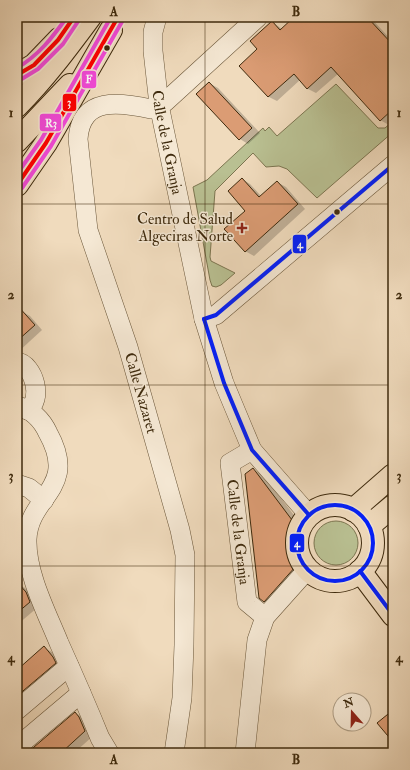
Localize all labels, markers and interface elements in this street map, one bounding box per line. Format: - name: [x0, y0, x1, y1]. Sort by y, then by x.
- text: A: [109, 4, 119, 20]
- text: B: [292, 4, 300, 20]
- unlabelled marker: [102, 43, 112, 53]
- line badge: F: [81, 70, 97, 89]
- text: F: [86, 73, 93, 86]
- street label: Calle de la Granja: [147, 89, 187, 197]
- line badge: 3: [62, 93, 77, 112]
- text: 3: [67, 96, 71, 109]
- text: 1: [9, 105, 14, 121]
- text: 1: [397, 105, 402, 121]
- line badge: R3: [39, 113, 62, 132]
- text: R3: [45, 117, 57, 130]
- unlabelled marker: [332, 207, 342, 217]
- place label: Centro de Salud Algeciras Norte: [137, 210, 234, 246]
- marker: Centro de Salud Algeciras Norte: [236, 222, 248, 234]
- line badge: 4: [292, 234, 307, 254]
- text: 4: [296, 238, 304, 252]
- text: 2: [8, 287, 15, 303]
- text: 2: [396, 287, 403, 303]
- street label: Calle Nazaret: [120, 350, 161, 436]
- text: 3: [9, 468, 14, 484]
- text: 3: [397, 468, 402, 484]
- street label: Calle de la Granja: [222, 478, 254, 587]
- line badge: 4: [289, 533, 305, 553]
- text: 4: [293, 537, 301, 551]
- text: 4: [6, 650, 15, 666]
- text: 4: [394, 650, 403, 666]
- north arrow: [332, 692, 372, 732]
- text: N: [341, 695, 357, 711]
- text: A: [109, 752, 119, 768]
- text: B: [292, 752, 300, 768]

